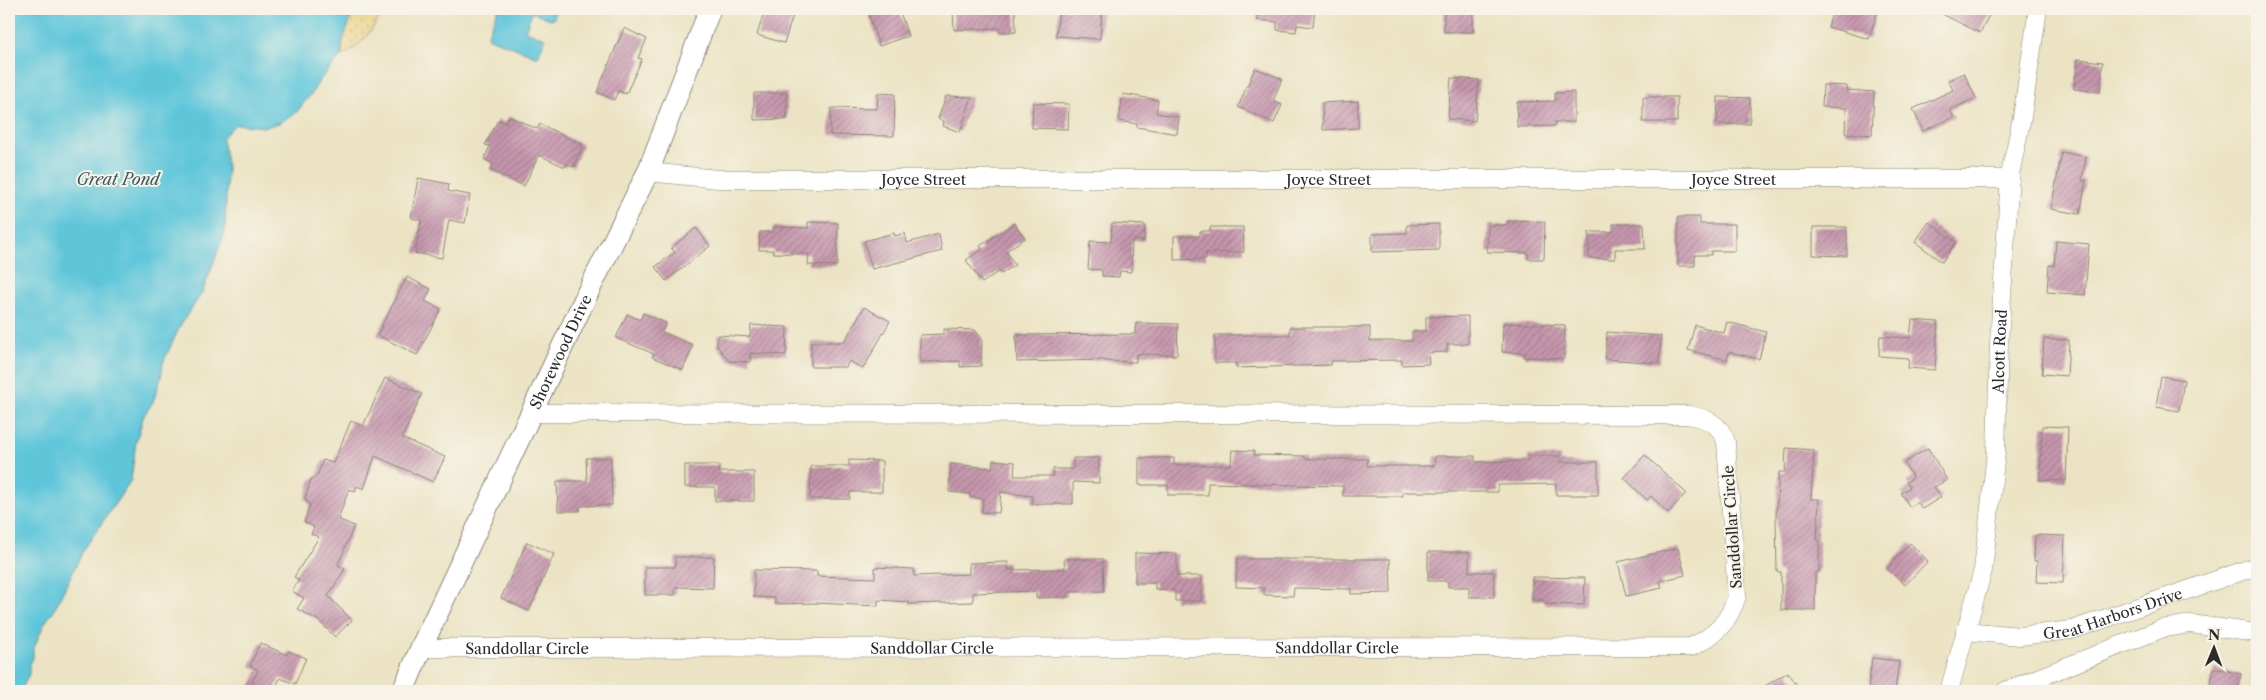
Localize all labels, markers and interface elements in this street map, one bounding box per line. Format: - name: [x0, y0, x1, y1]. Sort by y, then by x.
- water label: Great Pond: [76, 169, 161, 189]
- street label: Joyce Street: [879, 170, 967, 189]
- street label: Joyce Street: [1284, 170, 1372, 189]
- street label: Joyce Street: [1689, 170, 1777, 189]
- street label: Shorewood Drive: [525, 291, 595, 412]
- street label: Alcott Road: [1988, 309, 2011, 395]
- street label: Sanddollar Circle: [1718, 465, 1746, 589]
- street label: Great Harbors Drive: [2042, 583, 2185, 643]
- north arrow: [2188, 622, 2238, 672]
- text: N: [2208, 626, 2220, 644]
- street label: Sanddollar Circle: [465, 638, 589, 657]
- street label: Sanddollar Circle: [870, 638, 994, 657]
- street label: Sanddollar Circle: [1275, 638, 1399, 657]

